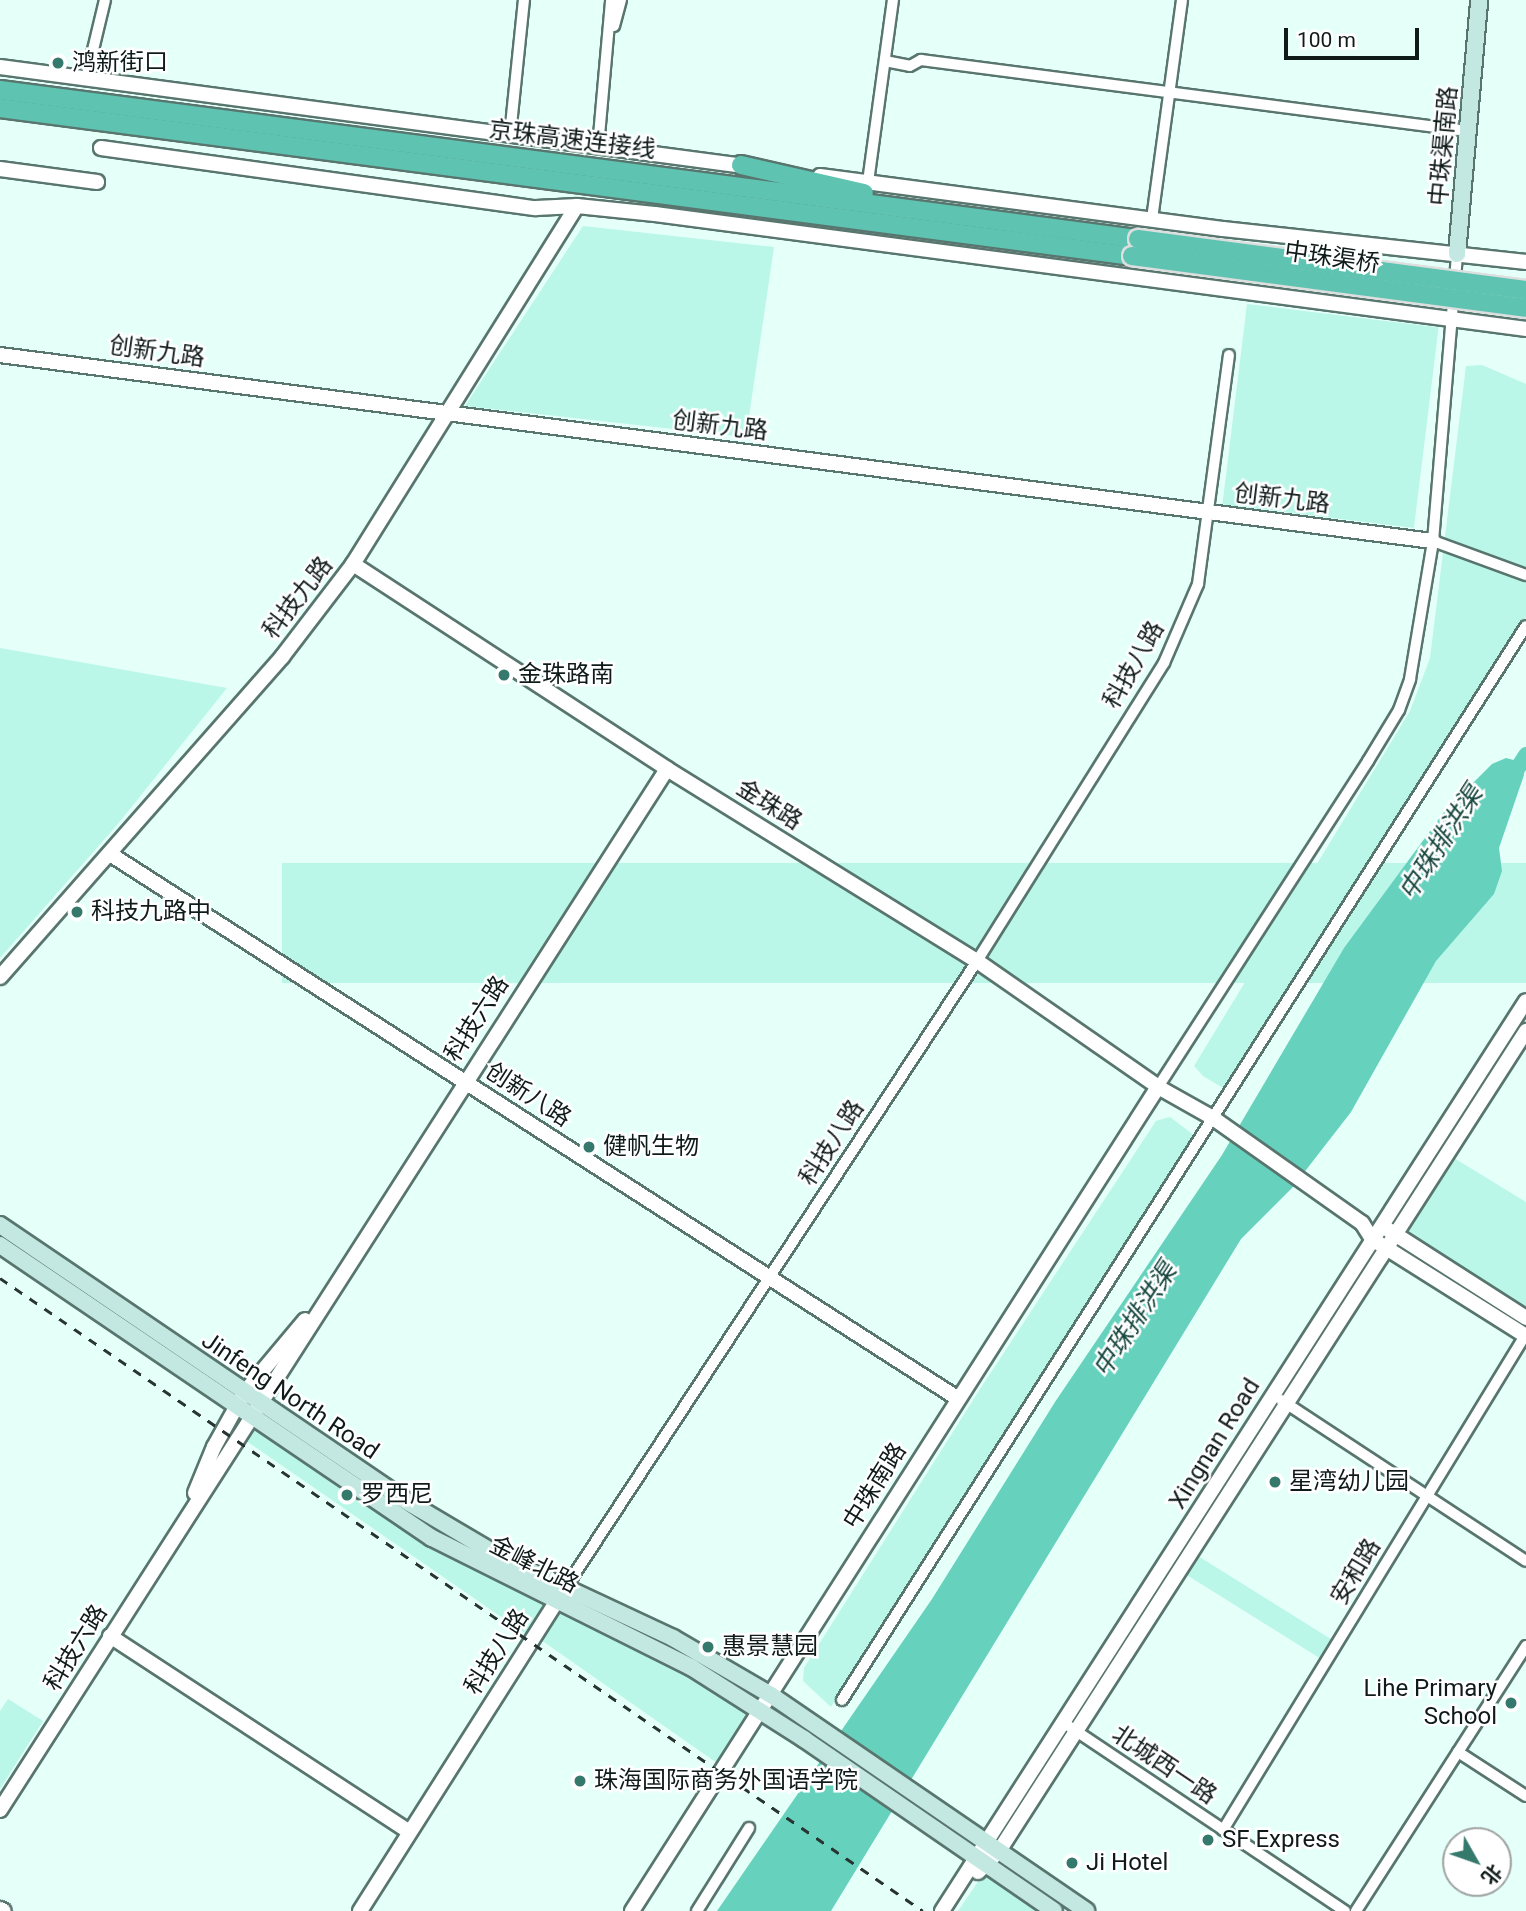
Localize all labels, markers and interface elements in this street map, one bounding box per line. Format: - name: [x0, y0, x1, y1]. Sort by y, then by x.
- scale bar: [1288, 14, 1423, 58]
- text: 100 m: [1297, 28, 1356, 52]
- place label: 鸿新街口: [72, 49, 168, 77]
- marker: 鸿新街口: [50, 55, 66, 71]
- street label: 中珠渠南路: [1424, 85, 1464, 207]
- street label: 京珠高速连接线: [487, 115, 657, 165]
- street label: 中珠渠桥: [1282, 237, 1382, 279]
- street label: 创新九路: [107, 331, 207, 373]
- street label: 创新九路: [671, 406, 769, 446]
- street label: 创新九路: [1233, 479, 1331, 519]
- street label: 科技九路: [257, 551, 339, 645]
- street label: 科技八路: [1098, 616, 1170, 714]
- place label: 金珠路南: [518, 661, 614, 689]
- marker: 金珠路南: [496, 667, 512, 683]
- street label: 金珠路: [731, 774, 807, 836]
- water label: 中珠排洪渠: [1393, 780, 1489, 906]
- place label: 科技九路中: [91, 898, 211, 926]
- marker: 科技九路中: [69, 904, 85, 920]
- street label: 科技六路: [439, 971, 515, 1067]
- street label: 创新八路: [480, 1057, 576, 1133]
- street label: 科技八路: [794, 1095, 870, 1191]
- place label: 健帆生物: [603, 1133, 699, 1161]
- marker: 健帆生物: [581, 1139, 597, 1155]
- water label: 中珠排洪渠: [1087, 1257, 1183, 1383]
- street label: Jinfeng North Road: [196, 1326, 384, 1466]
- street label: Xingnan Road: [1164, 1374, 1266, 1514]
- street label: 中珠南路: [837, 1438, 913, 1534]
- place label: 星湾幼儿园: [1289, 1468, 1409, 1496]
- marker: 星湾幼儿园: [1267, 1474, 1283, 1490]
- place label: 罗西尼: [361, 1481, 433, 1509]
- marker: 罗西尼: [339, 1487, 355, 1503]
- street label: 金峰北路: [485, 1530, 583, 1600]
- street label: 安和路: [1325, 1534, 1387, 1610]
- street label: 科技六路: [38, 1600, 114, 1696]
- street label: 科技八路: [459, 1604, 535, 1700]
- place label: 惠景慧园: [722, 1633, 818, 1661]
- marker: 惠景慧园: [700, 1639, 716, 1655]
- place label: Lihe Primary School: [1363, 1675, 1497, 1731]
- marker: Lihe Primary School: [1503, 1695, 1519, 1711]
- street label: 北城西一路: [1106, 1720, 1222, 1810]
- place label: 珠海国际商务外国语学院: [594, 1767, 858, 1795]
- marker: 珠海国际商务外国语学院: [572, 1773, 588, 1789]
- place label: SF Express: [1222, 1826, 1340, 1854]
- north arrow: [1442, 1827, 1512, 1897]
- marker: SF Express: [1200, 1832, 1216, 1848]
- place label: Ji Hotel: [1086, 1849, 1168, 1877]
- marker: Ji Hotel: [1064, 1855, 1080, 1871]
- text: 北: [1477, 1860, 1507, 1889]

